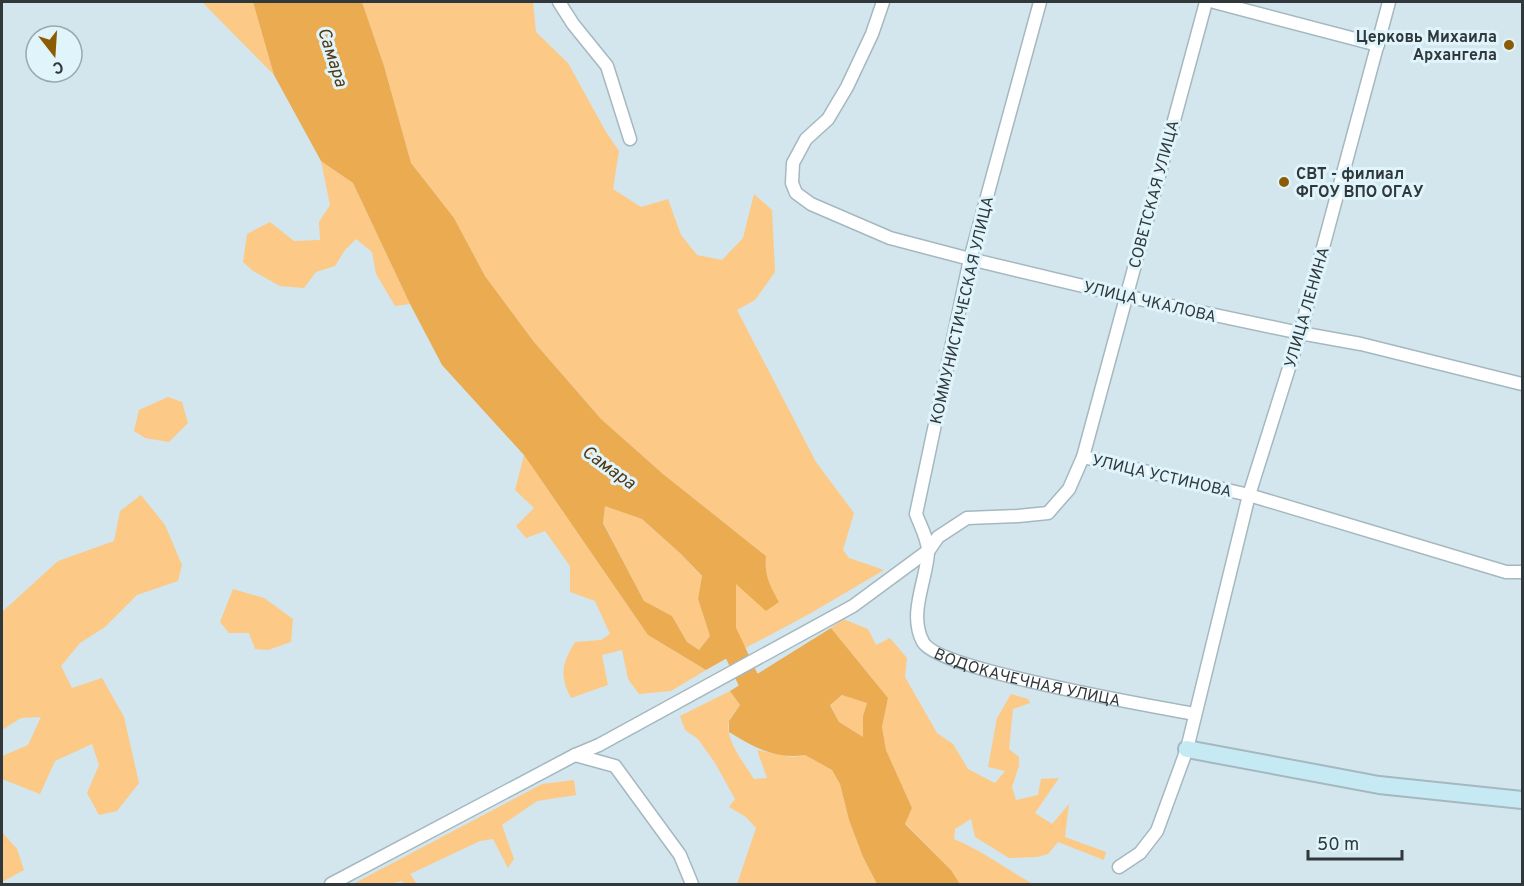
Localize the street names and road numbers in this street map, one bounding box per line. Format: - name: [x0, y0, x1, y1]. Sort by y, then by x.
- street label: СОВЕТСКАЯ УЛИЦА: [1126, 118, 1184, 271]
- street label: КОММУНИСТИЧЕСКАЯ УЛИЦА: [927, 194, 999, 426]
- street label: УЛИЦА ЛЕНИНА: [1281, 245, 1335, 370]
- street label: УЛИЦА ЧКАЛОВА: [1081, 278, 1218, 328]
- street label: УЛИЦА УСТИНОВА: [1090, 451, 1234, 503]
- street label: ВОДОКАЧЕЧНАЯ УЛИЦА: [930, 645, 1122, 712]

